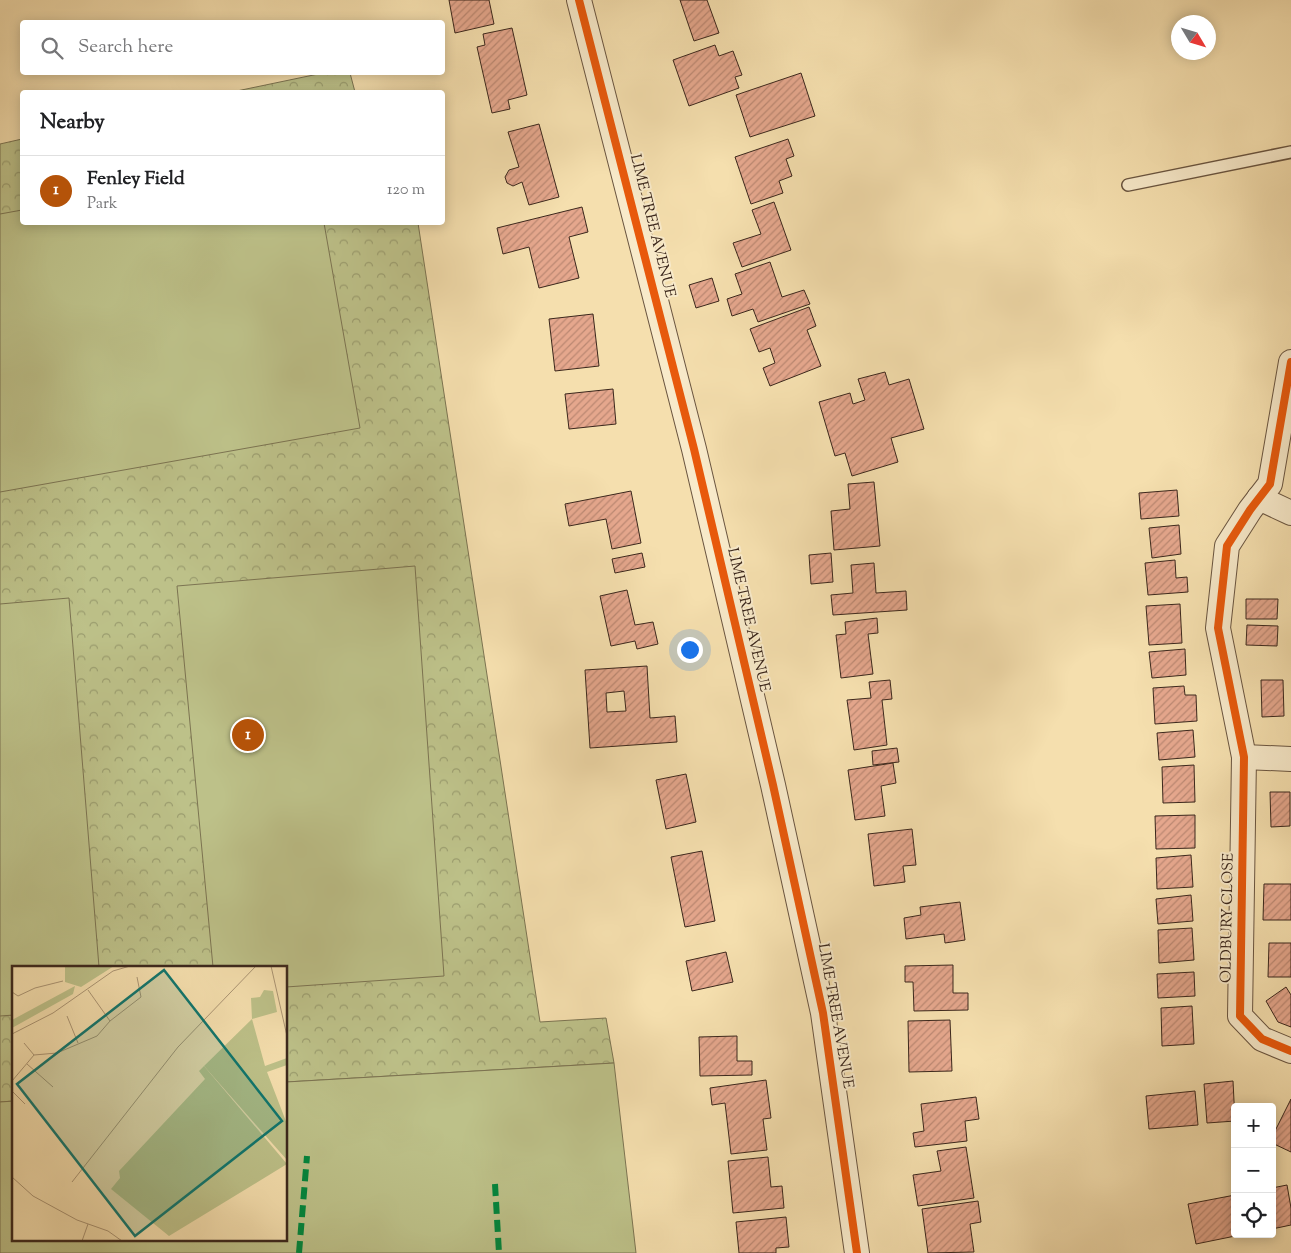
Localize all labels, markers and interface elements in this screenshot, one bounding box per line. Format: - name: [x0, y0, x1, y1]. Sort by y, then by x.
- north arrow: [1171, 15, 1216, 60]
- search box: [20, 20, 445, 75]
- icon: search: [38, 34, 66, 62]
- text: Search here: [78, 34, 173, 61]
- text: Nearby: [40, 108, 105, 138]
- street label: LIME TREE AVENUE: [624, 152, 680, 300]
- text: Fenley Field: [87, 166, 185, 193]
- text: 1: [53, 179, 59, 202]
- text: 120 m: [387, 179, 425, 202]
- text: Park: [87, 193, 118, 216]
- street label: LIME TREE AVENUE: [721, 546, 775, 694]
- your location: [677, 637, 703, 663]
- pin: 1: [232, 716, 264, 754]
- street label: OLDBURY CLOSE: [1216, 853, 1240, 983]
- street label: LIME TREE AVENUE: [812, 942, 858, 1090]
- inset map: [12, 966, 288, 1240]
- map controls: [1231, 1103, 1276, 1238]
- button: +: [1231, 1103, 1276, 1148]
- button: −: [1231, 1148, 1276, 1193]
- button: locate: [1231, 1193, 1276, 1238]

